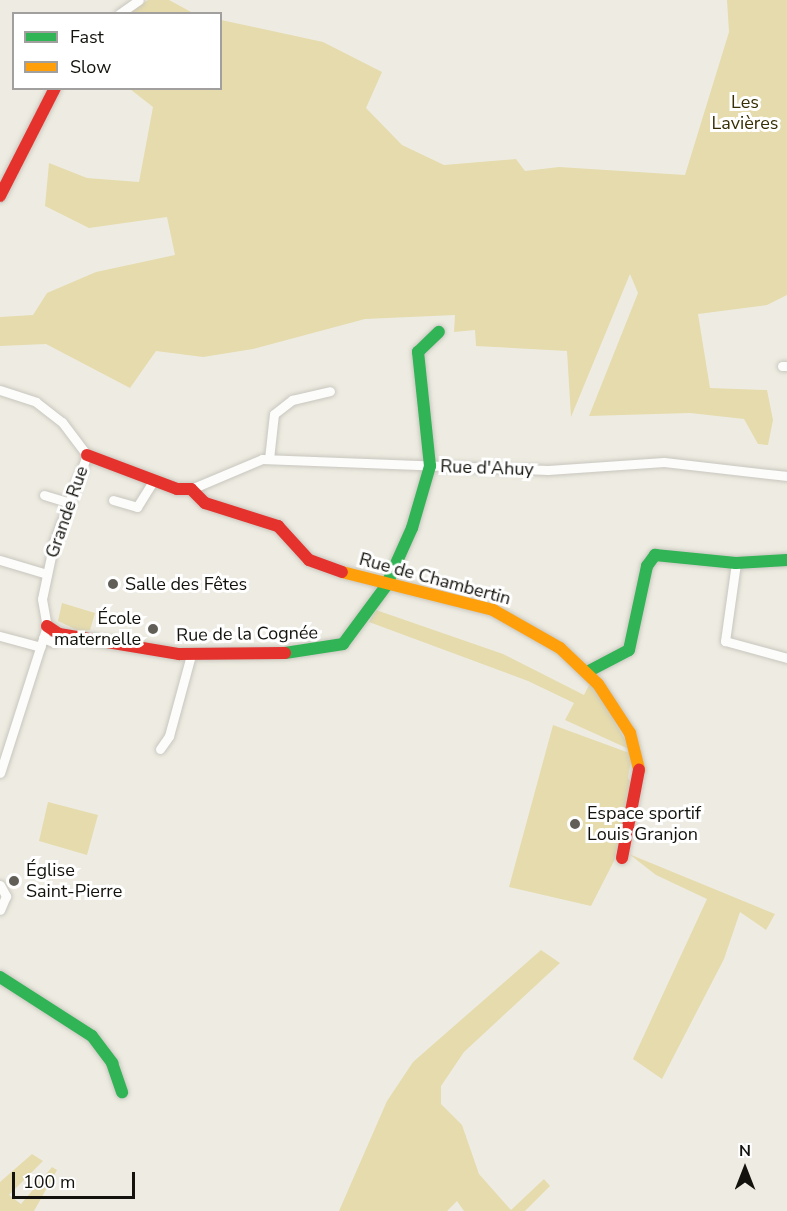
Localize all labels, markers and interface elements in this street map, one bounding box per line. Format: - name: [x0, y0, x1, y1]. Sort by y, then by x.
- legend: [12, 12, 222, 90]
- text: Fast: [70, 25, 104, 49]
- text: Slow: [70, 55, 111, 79]
- park label: Les Lavières: [712, 92, 778, 134]
- street label: Rue d'Ahuy: [440, 456, 534, 480]
- street label: Grande Rue: [41, 463, 93, 561]
- street label: Rue de Chambertin: [357, 548, 513, 610]
- place label: Salle des Fêtes: [125, 573, 247, 595]
- marker: Salle des Fêtes: [106, 577, 120, 591]
- place label: École maternelle: [54, 608, 141, 650]
- marker: École maternelle: [146, 622, 160, 636]
- street label: Rue de la Cognée: [176, 622, 318, 646]
- place label: Espace sportif Louis Granjon: [587, 803, 701, 846]
- marker: Espace sportif Louis Granjon: [568, 817, 582, 831]
- place label: Église Saint-Pierre: [26, 860, 122, 902]
- marker: Église Saint-Pierre: [7, 874, 21, 888]
- north arrow: [715, 1139, 775, 1199]
- text: N: [739, 1140, 751, 1162]
- scale bar: [15, 1160, 138, 1198]
- text: 100 m: [23, 1170, 75, 1194]

